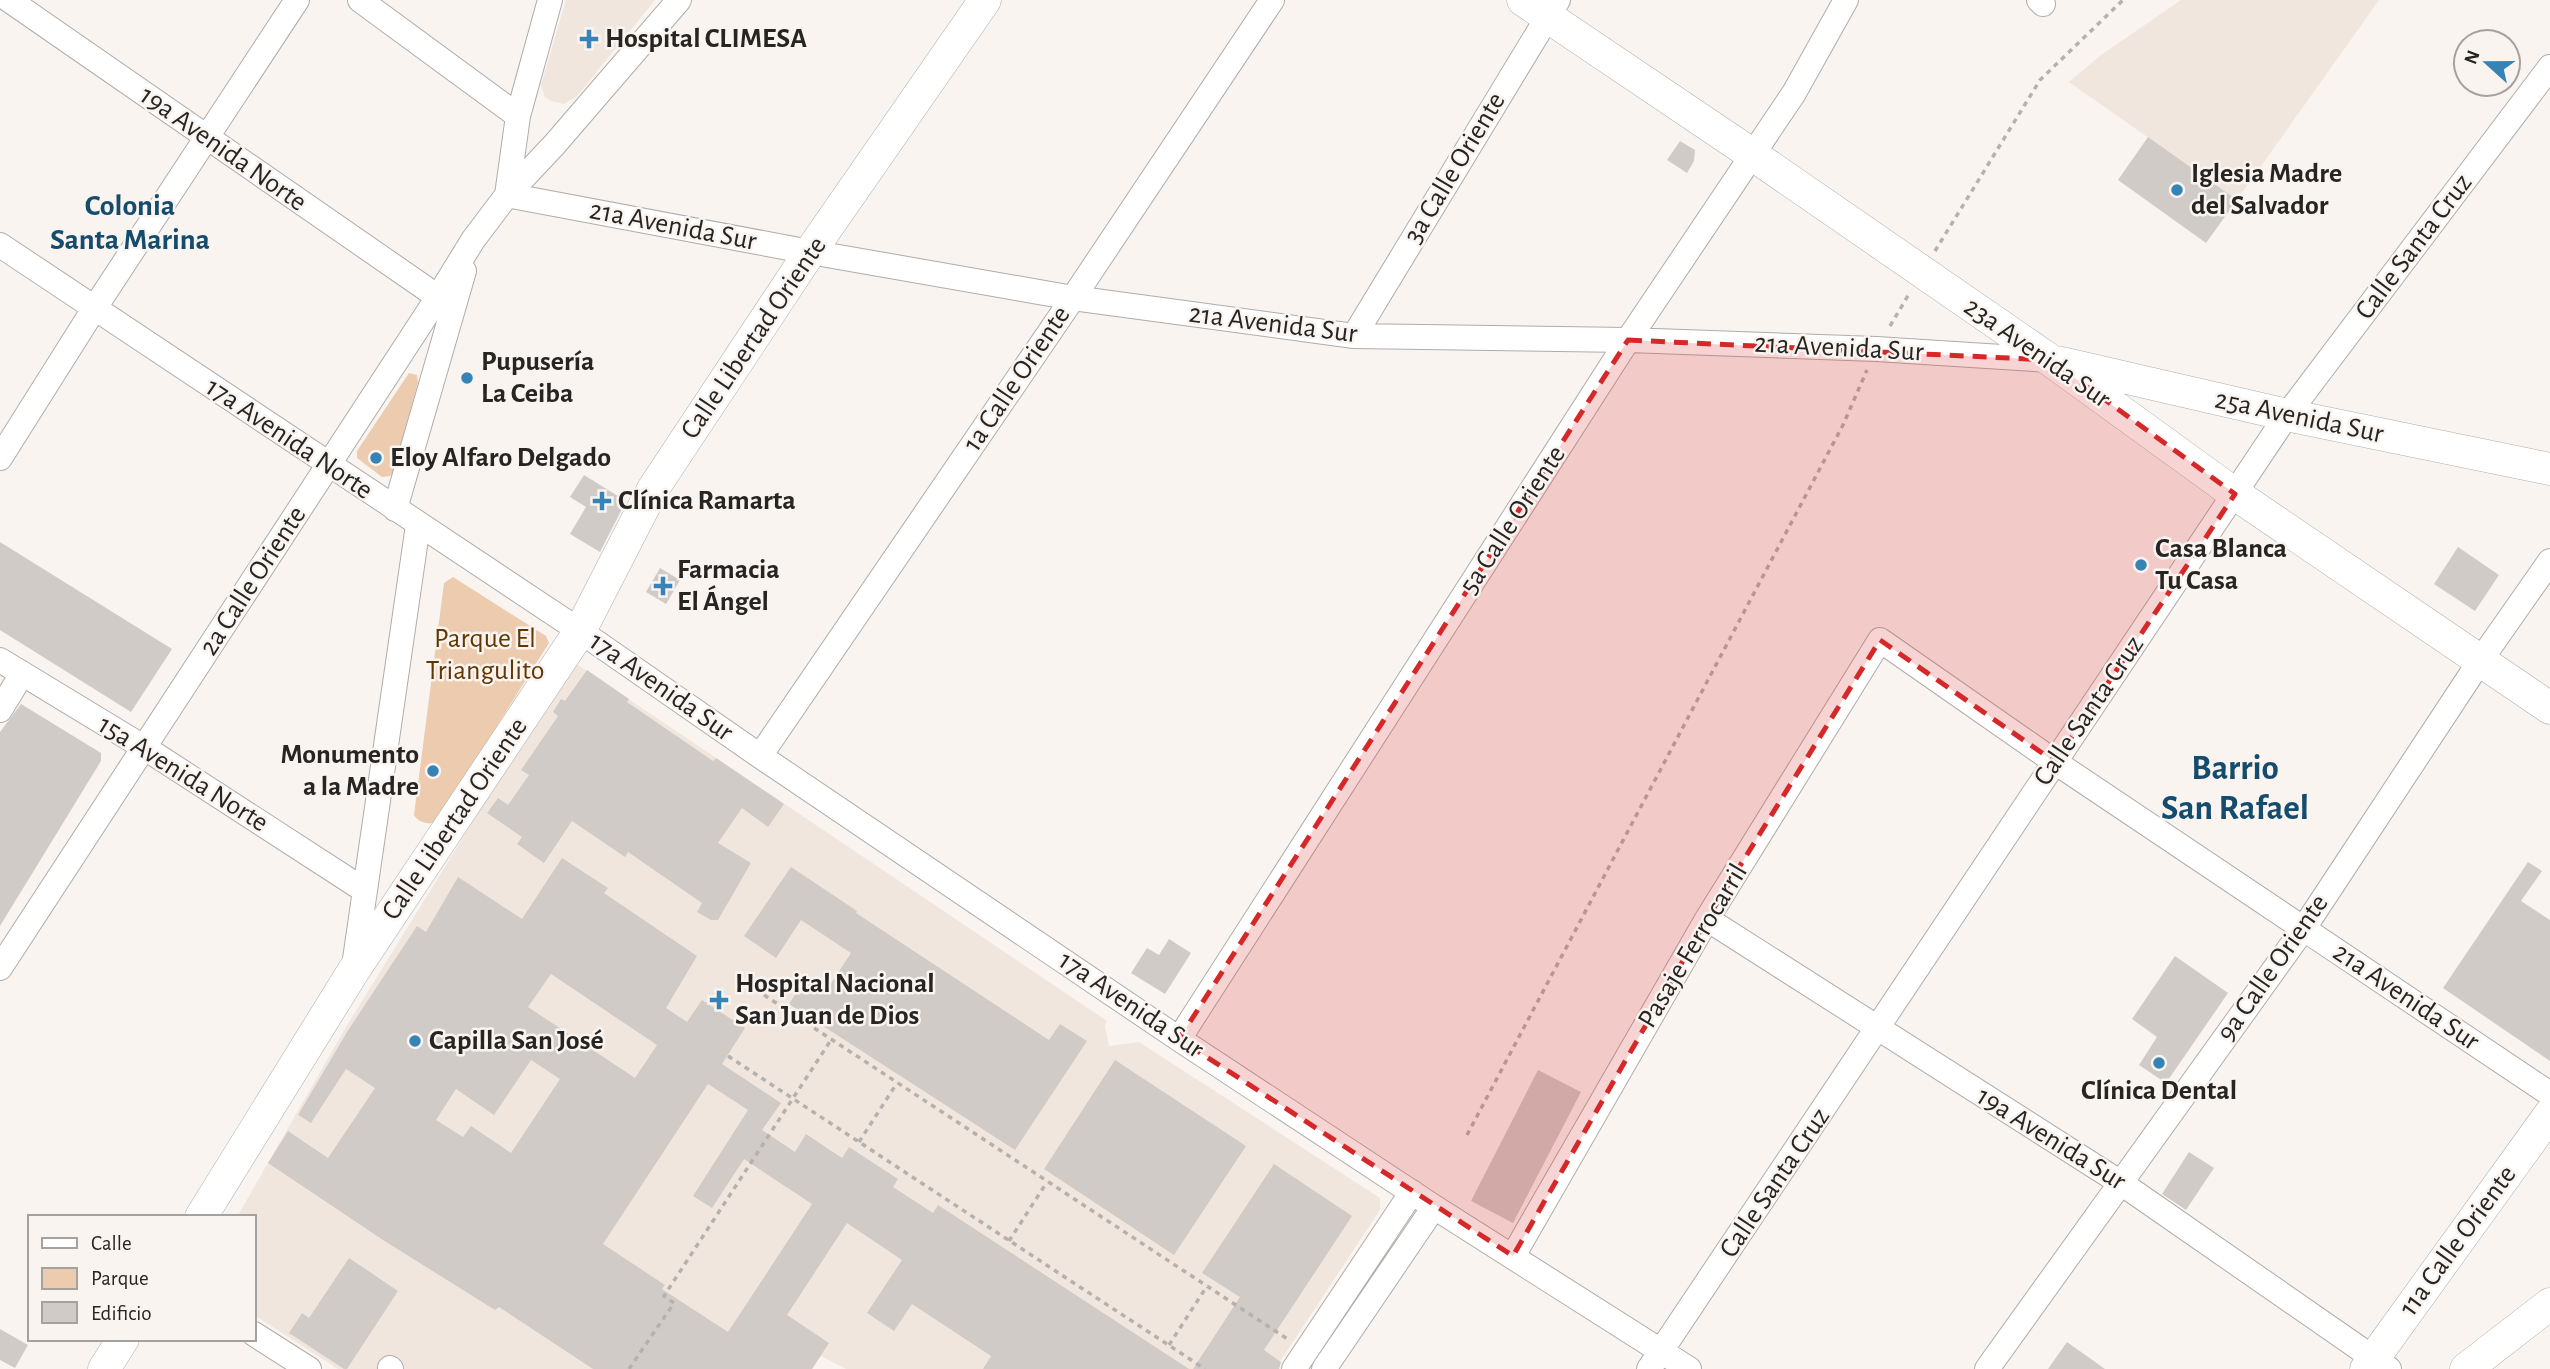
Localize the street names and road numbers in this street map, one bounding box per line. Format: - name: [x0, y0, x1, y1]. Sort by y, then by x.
- street label: 19a Avenida Norte: [135, 81, 311, 217]
- street label: 3a Calle Oriente: [1399, 88, 1511, 248]
- street label: Calle Santa Cruz: [2350, 169, 2478, 325]
- street label: 21a Avenida Sur: [587, 196, 759, 256]
- street label: Calle Libertad Oriente: [676, 232, 832, 444]
- street label: 23a Avenida Sur: [1959, 292, 2115, 414]
- street label: 21a Avenida Sur: [1187, 300, 1359, 348]
- street label: 1a Calle Oriente: [958, 301, 1076, 457]
- street label: 21a Avenida Sur: [1754, 330, 1924, 366]
- street label: 17a Avenida Norte: [200, 373, 378, 505]
- street label: 25a Avenida Sur: [2212, 385, 2386, 449]
- street label: 5a Calle Oriente: [1455, 441, 1571, 599]
- street label: 2a Calle Oriente: [195, 501, 311, 661]
- street label: 17a Avenida Sur: [584, 627, 738, 747]
- street label: Calle Santa Cruz: [2029, 631, 2149, 791]
- street label: 15a Avenida Norte: [93, 711, 273, 837]
- street label: Calle Libertad Oriente: [377, 713, 533, 925]
- street label: Pasaje Ferrocarril: [1633, 859, 1753, 1033]
- street label: 9a Calle Oriente: [2212, 890, 2334, 1046]
- street label: 21a Avenida Sur: [2328, 938, 2484, 1056]
- street label: 17a Avenida Sur: [1053, 946, 1209, 1064]
- street label: 19a Avenida Sur: [1972, 1082, 2130, 1196]
- street label: Calle Santa Cruz: [1715, 1103, 1835, 1263]
- street label: 11a Calle Oriente: [2394, 1161, 2522, 1321]

